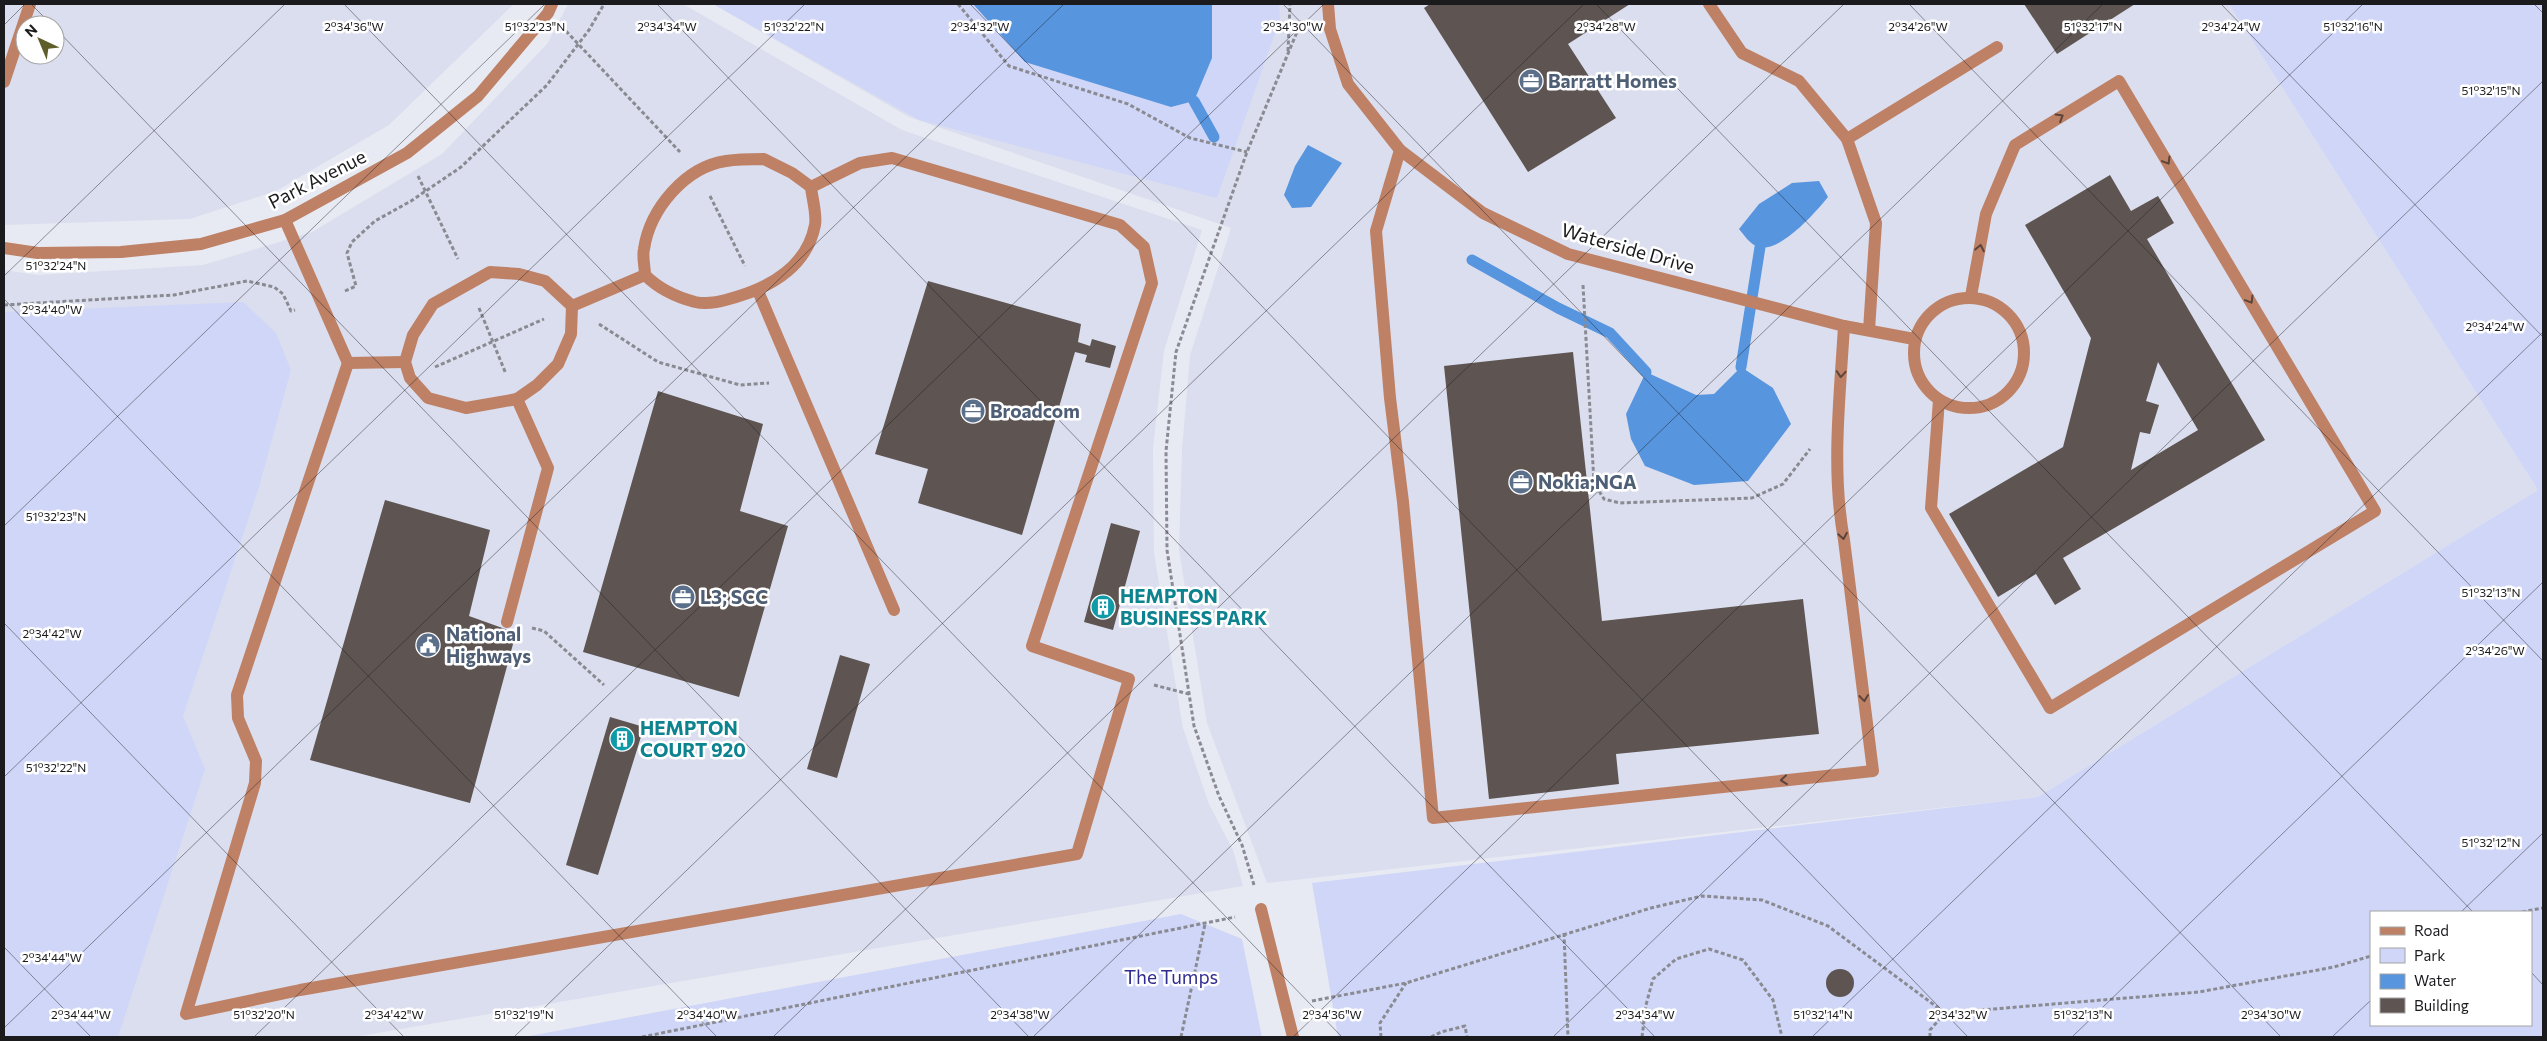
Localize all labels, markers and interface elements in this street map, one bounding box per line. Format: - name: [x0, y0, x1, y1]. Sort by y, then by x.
- north arrow: [15, 15, 65, 65]
- text: 2°34'36"W: [324, 19, 384, 33]
- text: 51°32'23"N: [505, 19, 565, 33]
- text: 2°34'34"W: [637, 19, 697, 33]
- text: 51°32'22"N: [764, 19, 824, 33]
- text: 2°34'32"W: [950, 19, 1010, 33]
- text: 2°34'30"W: [1263, 19, 1323, 33]
- text: 2°34'28"W: [1576, 19, 1636, 33]
- text: 2°34'26"W: [1888, 19, 1948, 33]
- text: 51°32'17"N: [2064, 19, 2122, 33]
- text: 2°34'24"W: [2201, 19, 2261, 33]
- text: 51°32'16"N: [2323, 19, 2383, 33]
- text: N: [21, 21, 40, 40]
- office icon: Barratt Homes: [1518, 68, 1544, 94]
- place label: Barratt Homes: [1548, 69, 1677, 92]
- text: 51°32'15"N: [2461, 83, 2521, 97]
- one-way arrow: [2054, 114, 2063, 124]
- street label: Park Avenue: [264, 144, 370, 213]
- one-way arrow: [2160, 155, 2170, 164]
- street label: Waterside Drive: [1559, 218, 1697, 278]
- one-way arrow: [1974, 244, 1984, 253]
- text: 51°32'24"N: [26, 258, 86, 272]
- one-way arrow: [2244, 295, 2254, 304]
- text: 2°34'40"W: [22, 302, 82, 316]
- text: 2°34'24"W: [2465, 319, 2525, 333]
- one-way arrow: [1836, 371, 1847, 379]
- office icon: Broadcom: [960, 398, 986, 424]
- place label: Broadcom: [990, 399, 1080, 422]
- office icon: Nokia;NGA: [1508, 469, 1534, 495]
- place label: Nokia;NGA: [1538, 470, 1637, 493]
- text: 51°32'23"N: [26, 509, 86, 523]
- one-way arrow: [1838, 532, 1848, 541]
- office icon: L3; SCC: [670, 584, 696, 610]
- place label: HEMPTON BUSINESS PARK: [1120, 584, 1267, 629]
- place label: L3; SCC: [700, 585, 768, 608]
- text: 51°32'13"N: [2461, 585, 2521, 599]
- building icon: HEMPTON BUSINESS PARK: [1090, 594, 1116, 620]
- place label: National Highways: [446, 622, 531, 667]
- text: 2°34'42"W: [22, 626, 82, 640]
- public building icon: National Highways: [415, 632, 441, 658]
- text: 2°34'26"W: [2465, 643, 2525, 657]
- one-way arrow: [1858, 693, 1868, 702]
- place label: HEMPTON COURT 920: [640, 716, 746, 761]
- building icon: HEMPTON COURT 920: [609, 726, 635, 752]
- text: 51°32'22"N: [26, 760, 86, 774]
- one-way arrow: [1780, 774, 1788, 785]
- text: 51°32'12"N: [2462, 835, 2520, 849]
- legend: [2370, 911, 2532, 1026]
- text: Road: [2414, 921, 2449, 939]
- text: Park: [2414, 946, 2445, 964]
- text: 2°34'44"W: [22, 950, 82, 964]
- park label: The Tumps: [1124, 965, 1218, 988]
- text: Water: [2414, 971, 2456, 989]
- text: Building: [2414, 996, 2469, 1014]
- text: 2°34'44"W: [51, 1007, 111, 1021]
- text: 51°32'20"N: [233, 1007, 295, 1021]
- text: 2°34'42"W: [364, 1007, 424, 1021]
- text: 51°32'19"N: [494, 1007, 554, 1021]
- text: 2°34'40"W: [677, 1007, 737, 1021]
- text: 2°34'38"W: [990, 1007, 1050, 1021]
- text: 2°34'36"W: [1302, 1007, 1362, 1021]
- text: 2°34'34"W: [1615, 1007, 1675, 1021]
- text: 51°32'14"N: [1793, 1007, 1853, 1021]
- text: 2°34'32"W: [1928, 1007, 1988, 1021]
- text: 51°32'13"N: [2053, 1007, 2113, 1021]
- text: 2°34'30"W: [2241, 1007, 2301, 1021]

